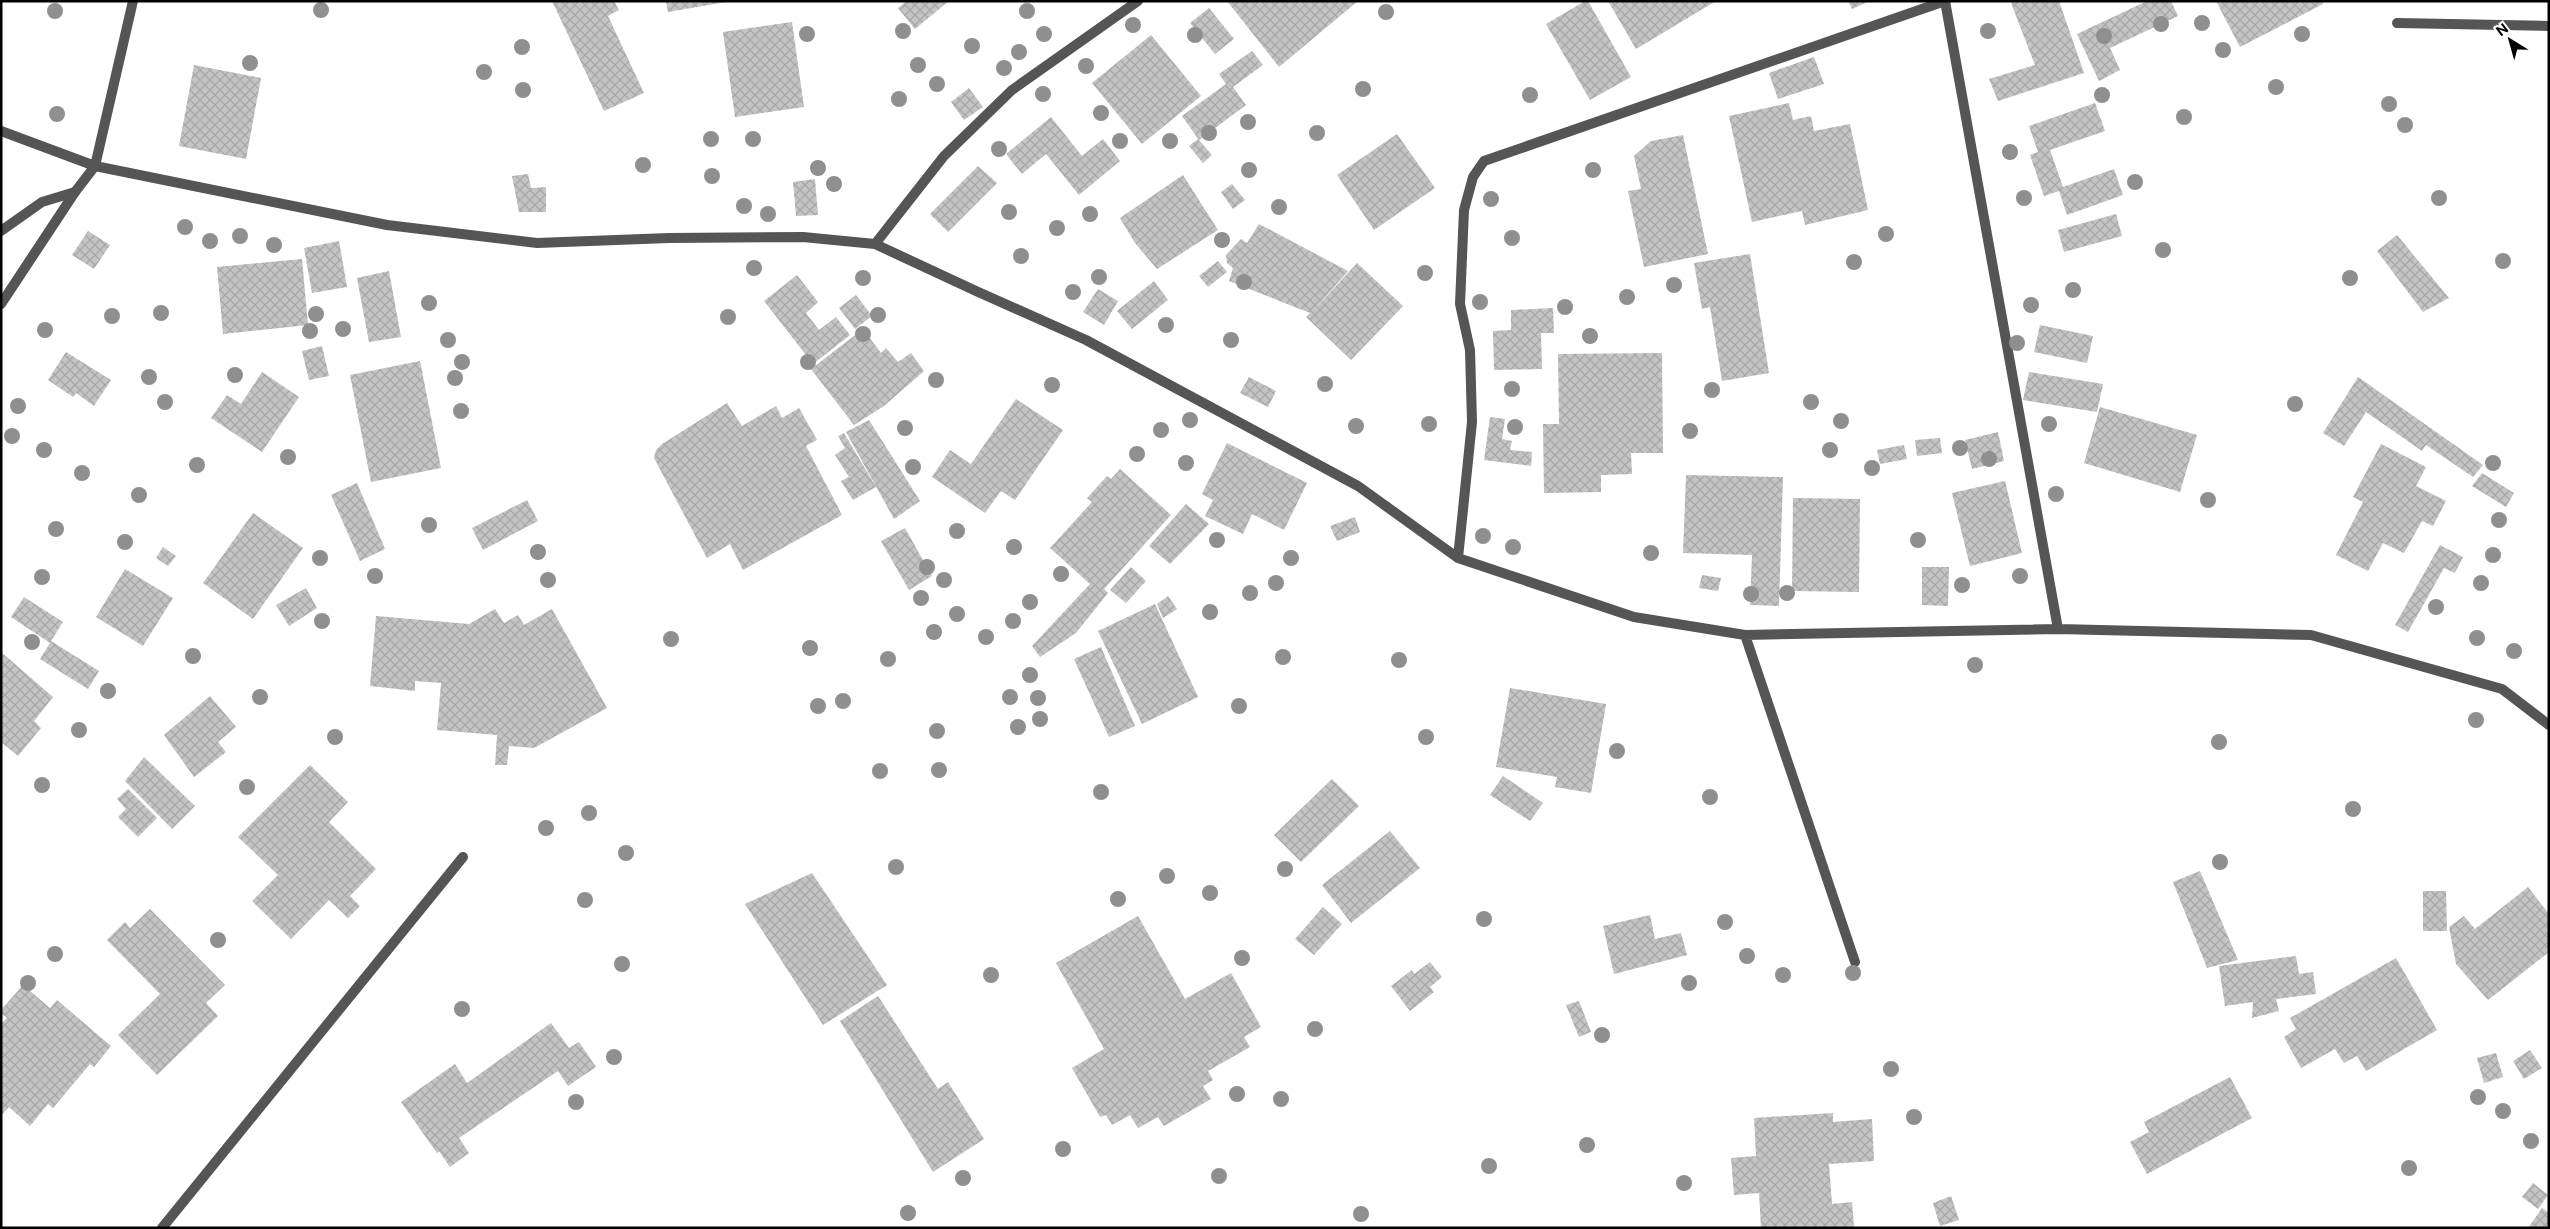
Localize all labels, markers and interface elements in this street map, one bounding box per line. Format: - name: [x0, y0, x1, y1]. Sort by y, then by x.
- north arrow: [2485, 15, 2535, 65]
- text: N: [2493, 20, 2511, 39]

